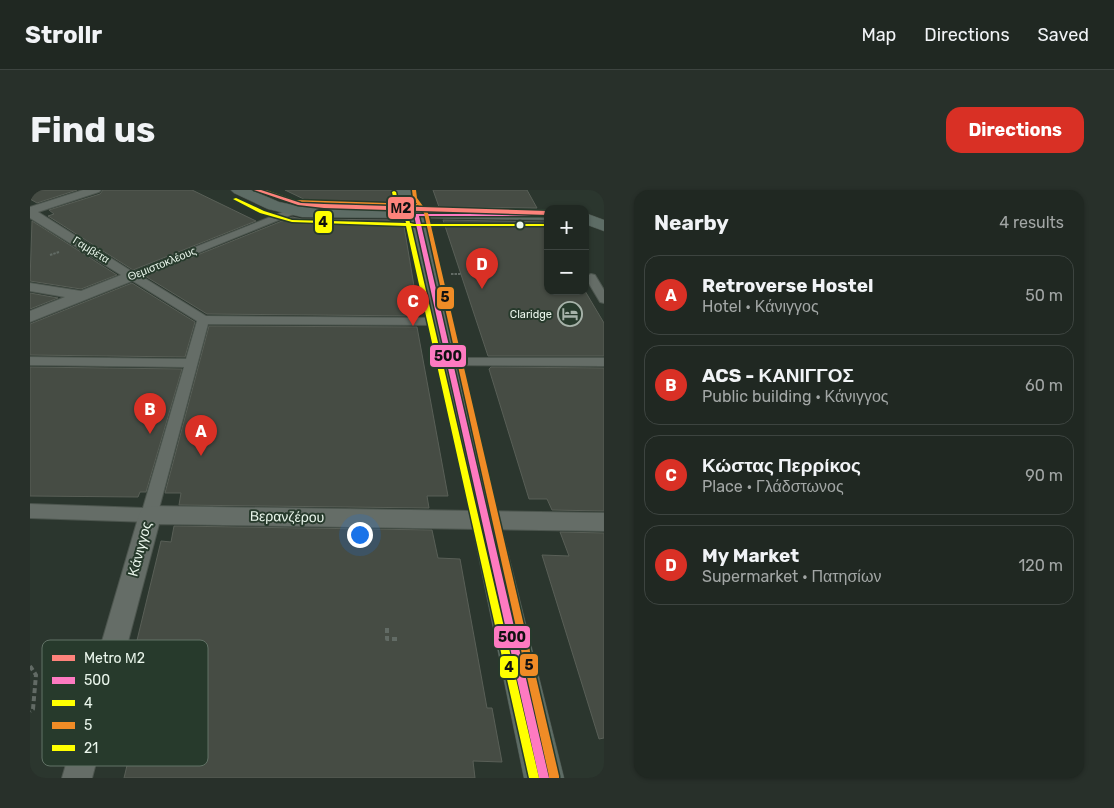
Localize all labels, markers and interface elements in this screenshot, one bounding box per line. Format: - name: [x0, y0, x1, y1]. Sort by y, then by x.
- text: Strollr: [25, 21, 102, 49]
- text: Map: [861, 24, 896, 46]
- text: Directions: [924, 24, 1010, 46]
- text: Saved: [1038, 24, 1089, 46]
- button: Directions: [946, 107, 1084, 153]
- text: Find us: [30, 109, 155, 151]
- line badge: Μ2: [387, 196, 415, 220]
- text: Μ2: [391, 200, 411, 217]
- map controls: [544, 205, 589, 295]
- button: +: [544, 205, 589, 250]
- line badge: 4: [314, 210, 333, 234]
- text: Nearby: [654, 210, 729, 235]
- text: 4 results: [999, 213, 1064, 232]
- text: 4: [318, 214, 328, 231]
- unlabelled marker: [515, 220, 525, 230]
- street label: Γαμβέτα: [70, 234, 112, 267]
- street label: Θεμιστοκλέους: [126, 244, 198, 284]
- pin: D: [466, 248, 498, 289]
- button: −: [544, 250, 589, 295]
- text: Retroverse Hostel: [702, 274, 873, 297]
- pin: C: [397, 285, 429, 326]
- line badge: 5: [436, 286, 455, 310]
- text: A: [665, 286, 677, 305]
- text: 50 m: [1025, 286, 1063, 305]
- text: 5: [440, 289, 450, 306]
- text: Hotel · Κάνιγγος: [702, 297, 819, 316]
- hotel icon: Claridge: [557, 301, 583, 327]
- place label: Claridge: [510, 308, 552, 321]
- line badge: 500: [429, 344, 467, 368]
- text: 500: [434, 348, 462, 365]
- text: ACS - ΚΑΝΙΓΓΟΣ: [702, 364, 854, 387]
- text: B: [665, 376, 677, 395]
- text: 60 m: [1025, 376, 1063, 395]
- text: Public building · Κάνιγγος: [702, 387, 889, 406]
- pin: B: [134, 393, 166, 434]
- pin: A: [185, 415, 217, 456]
- text: Κώστας Περρίκος: [702, 454, 861, 477]
- text: C: [665, 466, 677, 485]
- text: 90 m: [1025, 466, 1063, 485]
- text: Place · Γλάδστωνος: [702, 477, 844, 496]
- street label: Βερανζέρου: [250, 508, 324, 526]
- street label: Κάνιγγος: [125, 520, 156, 578]
- your location: [347, 522, 373, 548]
- text: My Market: [702, 544, 799, 567]
- text: D: [665, 556, 677, 575]
- text: 120 m: [1018, 556, 1063, 575]
- text: Supermarket · Πατησίων: [702, 567, 881, 586]
- line badge: 500: [493, 625, 531, 649]
- text: 500: [498, 629, 526, 646]
- legend: [42, 640, 208, 766]
- text: Metro Μ2: [84, 650, 145, 667]
- line badge: 5: [519, 653, 539, 677]
- line badge: 4: [499, 655, 519, 679]
- text: 5: [524, 657, 534, 674]
- text: 4: [504, 659, 514, 676]
- text: 500: [84, 672, 110, 689]
- text: 4: [84, 695, 93, 712]
- text: 5: [84, 717, 92, 734]
- text: 21: [84, 740, 98, 757]

